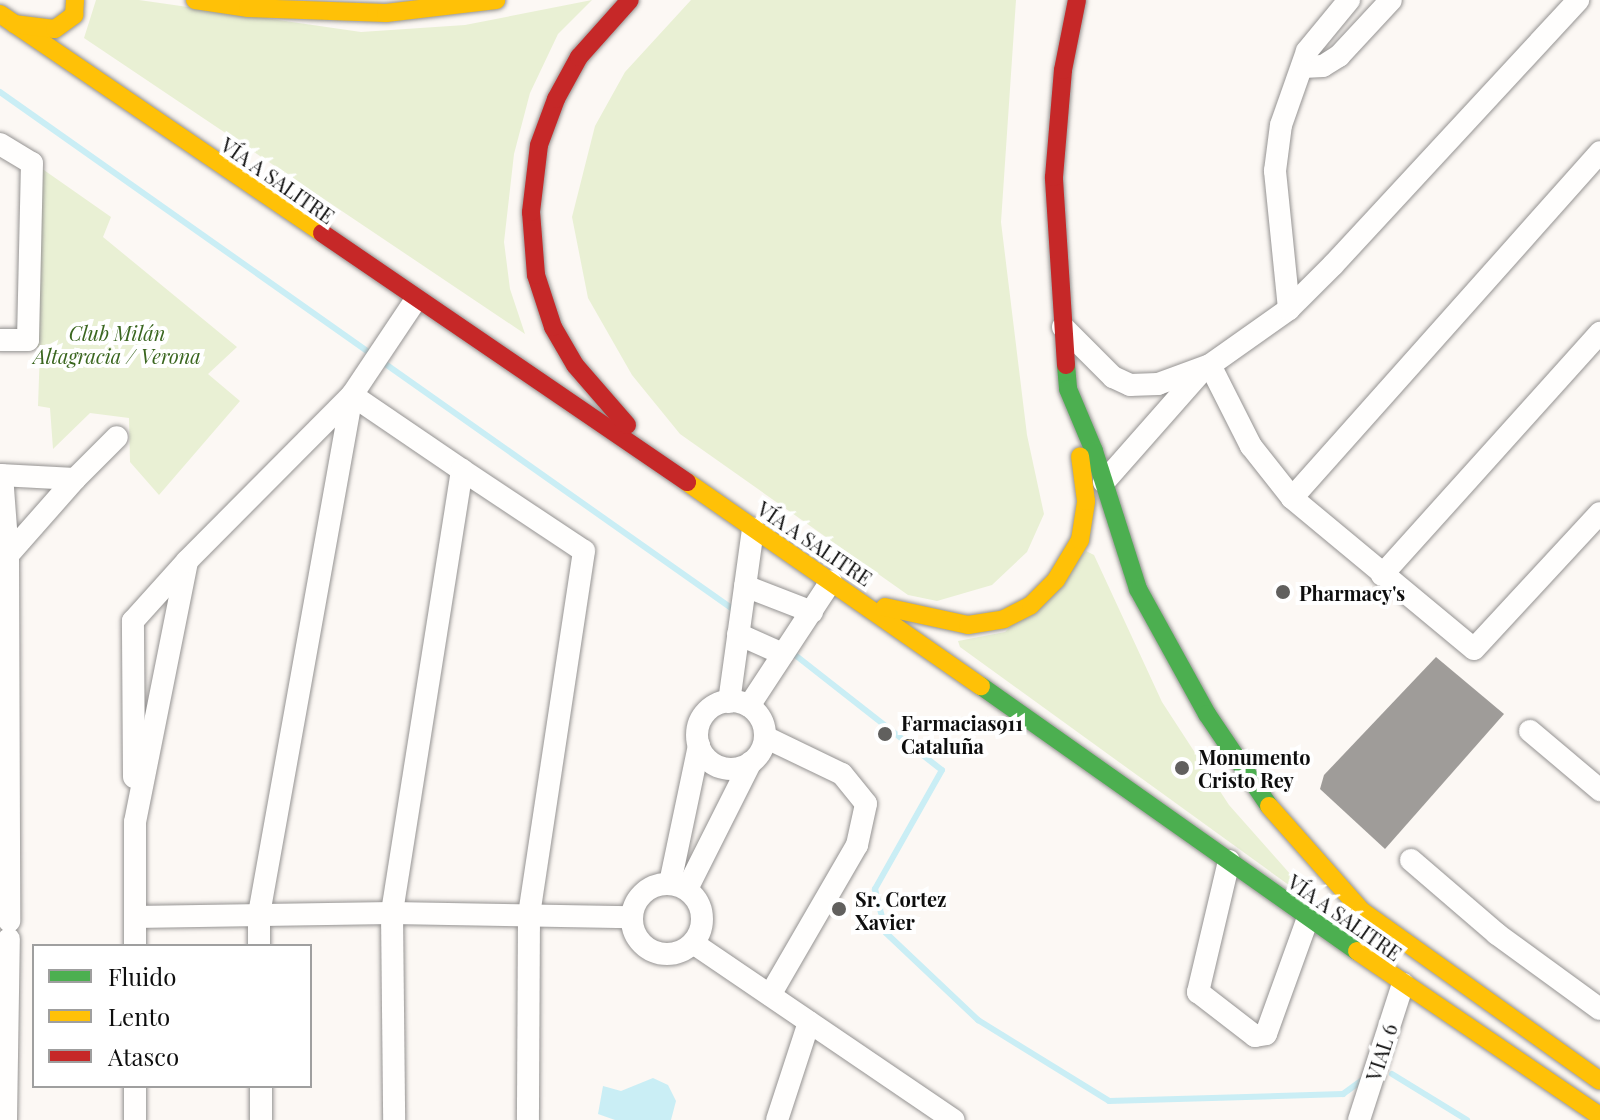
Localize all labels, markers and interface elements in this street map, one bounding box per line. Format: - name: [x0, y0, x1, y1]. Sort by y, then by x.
- street label: VÍA A SALITRE: [216, 132, 340, 228]
- park label: Club Milán Altagracia / Verona: [33, 320, 201, 367]
- street label: VÍA A SALITRE: [753, 496, 877, 590]
- place label: Pharmacy's: [1299, 580, 1405, 604]
- marker: Pharmacy's: [1274, 583, 1292, 601]
- place label: Farmacias911 Cataluña: [901, 710, 1023, 757]
- marker: Farmacias911 Cataluña: [876, 725, 894, 743]
- place label: Monumento Cristo Rey: [1198, 744, 1310, 791]
- marker: Monumento Cristo Rey: [1173, 759, 1191, 777]
- street label: VÍA A SALITRE: [1283, 869, 1407, 965]
- place label: Sr. Cortez Xavier: [855, 886, 947, 933]
- marker: Sr. Cortez Xavier: [830, 900, 848, 918]
- legend: [32, 944, 312, 1088]
- text: Fluido: [108, 960, 176, 992]
- text: Lento: [108, 1000, 170, 1032]
- street label: VIAL 6: [1361, 1020, 1401, 1084]
- text: Atasco: [108, 1040, 179, 1072]

